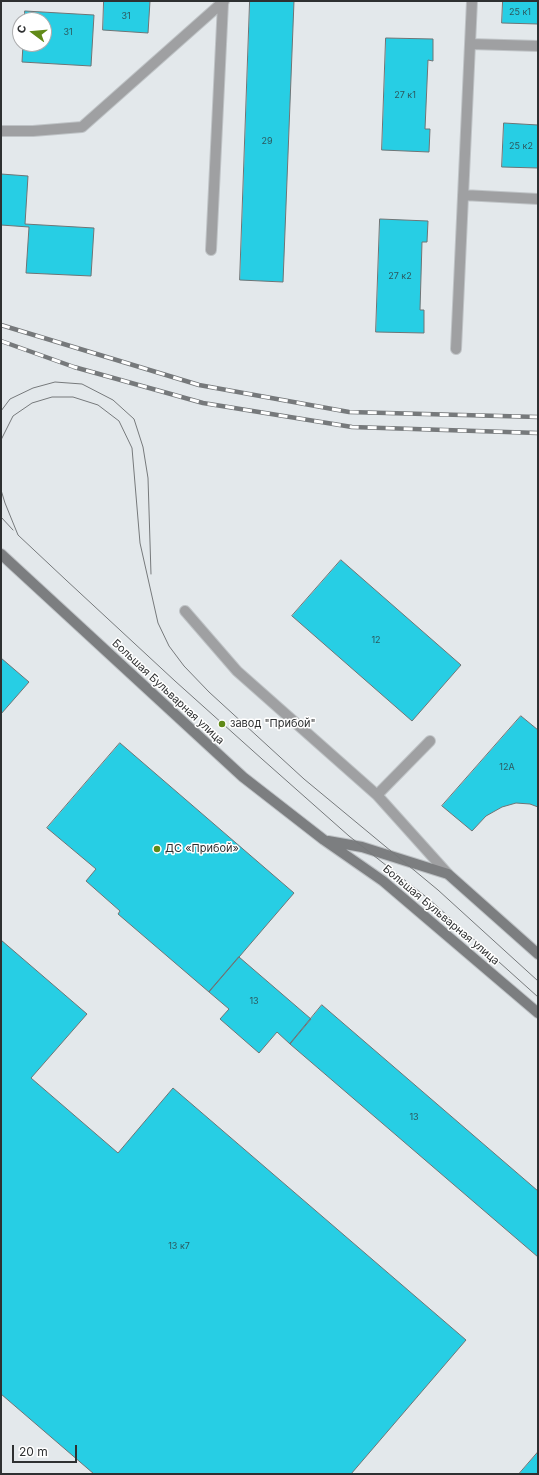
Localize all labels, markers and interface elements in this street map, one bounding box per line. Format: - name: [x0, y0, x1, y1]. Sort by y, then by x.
- house number: 25 к1: [509, 7, 531, 17]
- house number: 31: [121, 11, 131, 21]
- north arrow: [12, 12, 52, 52]
- text: С: [14, 23, 29, 35]
- house number: 31: [63, 27, 73, 37]
- house number: 27 к1: [394, 90, 416, 100]
- house number: 29: [261, 136, 273, 146]
- house number: 25 к2: [509, 141, 533, 151]
- house number: 27 к2: [388, 271, 412, 281]
- house number: 12: [371, 635, 381, 645]
- street label: Большая Бульварная улица: [109, 637, 227, 747]
- place label: завод "Прибой": [230, 717, 316, 731]
- marker: завод "Прибой": [217, 719, 227, 729]
- house number: 12А: [499, 762, 515, 772]
- place label: ДC «Прибой»: [165, 842, 239, 856]
- marker: ДC «Прибой»: [152, 844, 162, 854]
- street label: Большая Бульварная улица: [380, 862, 502, 968]
- house number: 13: [249, 996, 259, 1006]
- house number: 13: [409, 1112, 419, 1122]
- house number: 13 к7: [168, 1241, 190, 1251]
- scale bar: [14, 1437, 79, 1463]
- text: 20 m: [19, 1444, 48, 1459]

